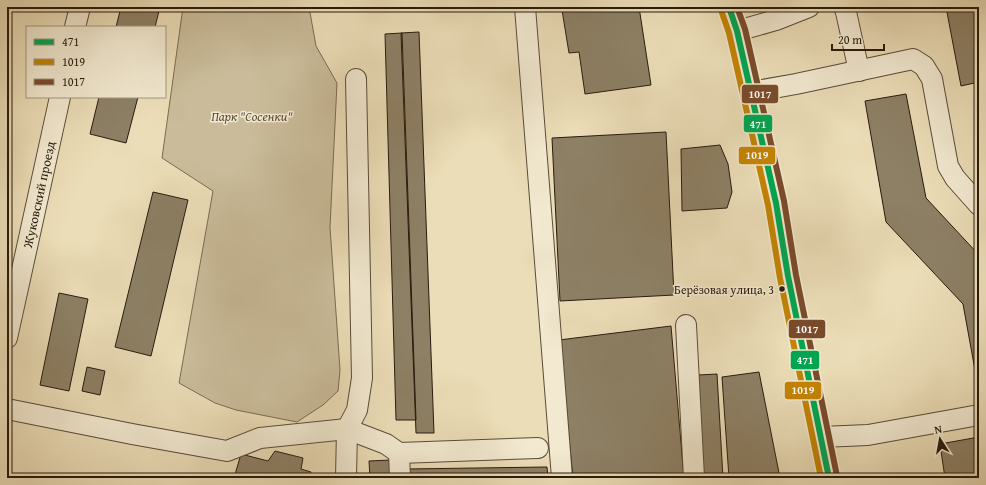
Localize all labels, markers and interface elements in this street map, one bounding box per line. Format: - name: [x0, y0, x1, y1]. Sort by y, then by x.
- legend: [26, 26, 166, 98]
- scale bar: [832, 26, 884, 52]
- text: 20 m: [838, 31, 862, 48]
- text: 471: [62, 33, 80, 50]
- text: 1019: [62, 53, 85, 70]
- text: 1017: [62, 73, 85, 90]
- line badge: 1017: [741, 84, 779, 104]
- text: 1017: [749, 86, 772, 102]
- park label: Парк "Сосенки": [211, 107, 293, 126]
- line badge: 471: [743, 114, 773, 133]
- text: 471: [749, 116, 767, 132]
- street label: Жуковский проезд: [17, 139, 60, 251]
- line badge: 1019: [738, 146, 776, 165]
- text: 1019: [746, 147, 769, 163]
- place label: Берёзовая улица, 3: [674, 281, 774, 298]
- marker: Берёзовая улица, 3: [777, 284, 787, 294]
- line badge: 1017: [788, 319, 826, 339]
- text: 1017: [796, 321, 819, 337]
- line badge: 471: [790, 350, 820, 370]
- text: 471: [796, 352, 814, 368]
- line badge: 1019: [784, 381, 822, 400]
- text: 1019: [792, 382, 815, 398]
- north arrow: [920, 419, 960, 459]
- text: N: [933, 421, 944, 438]

